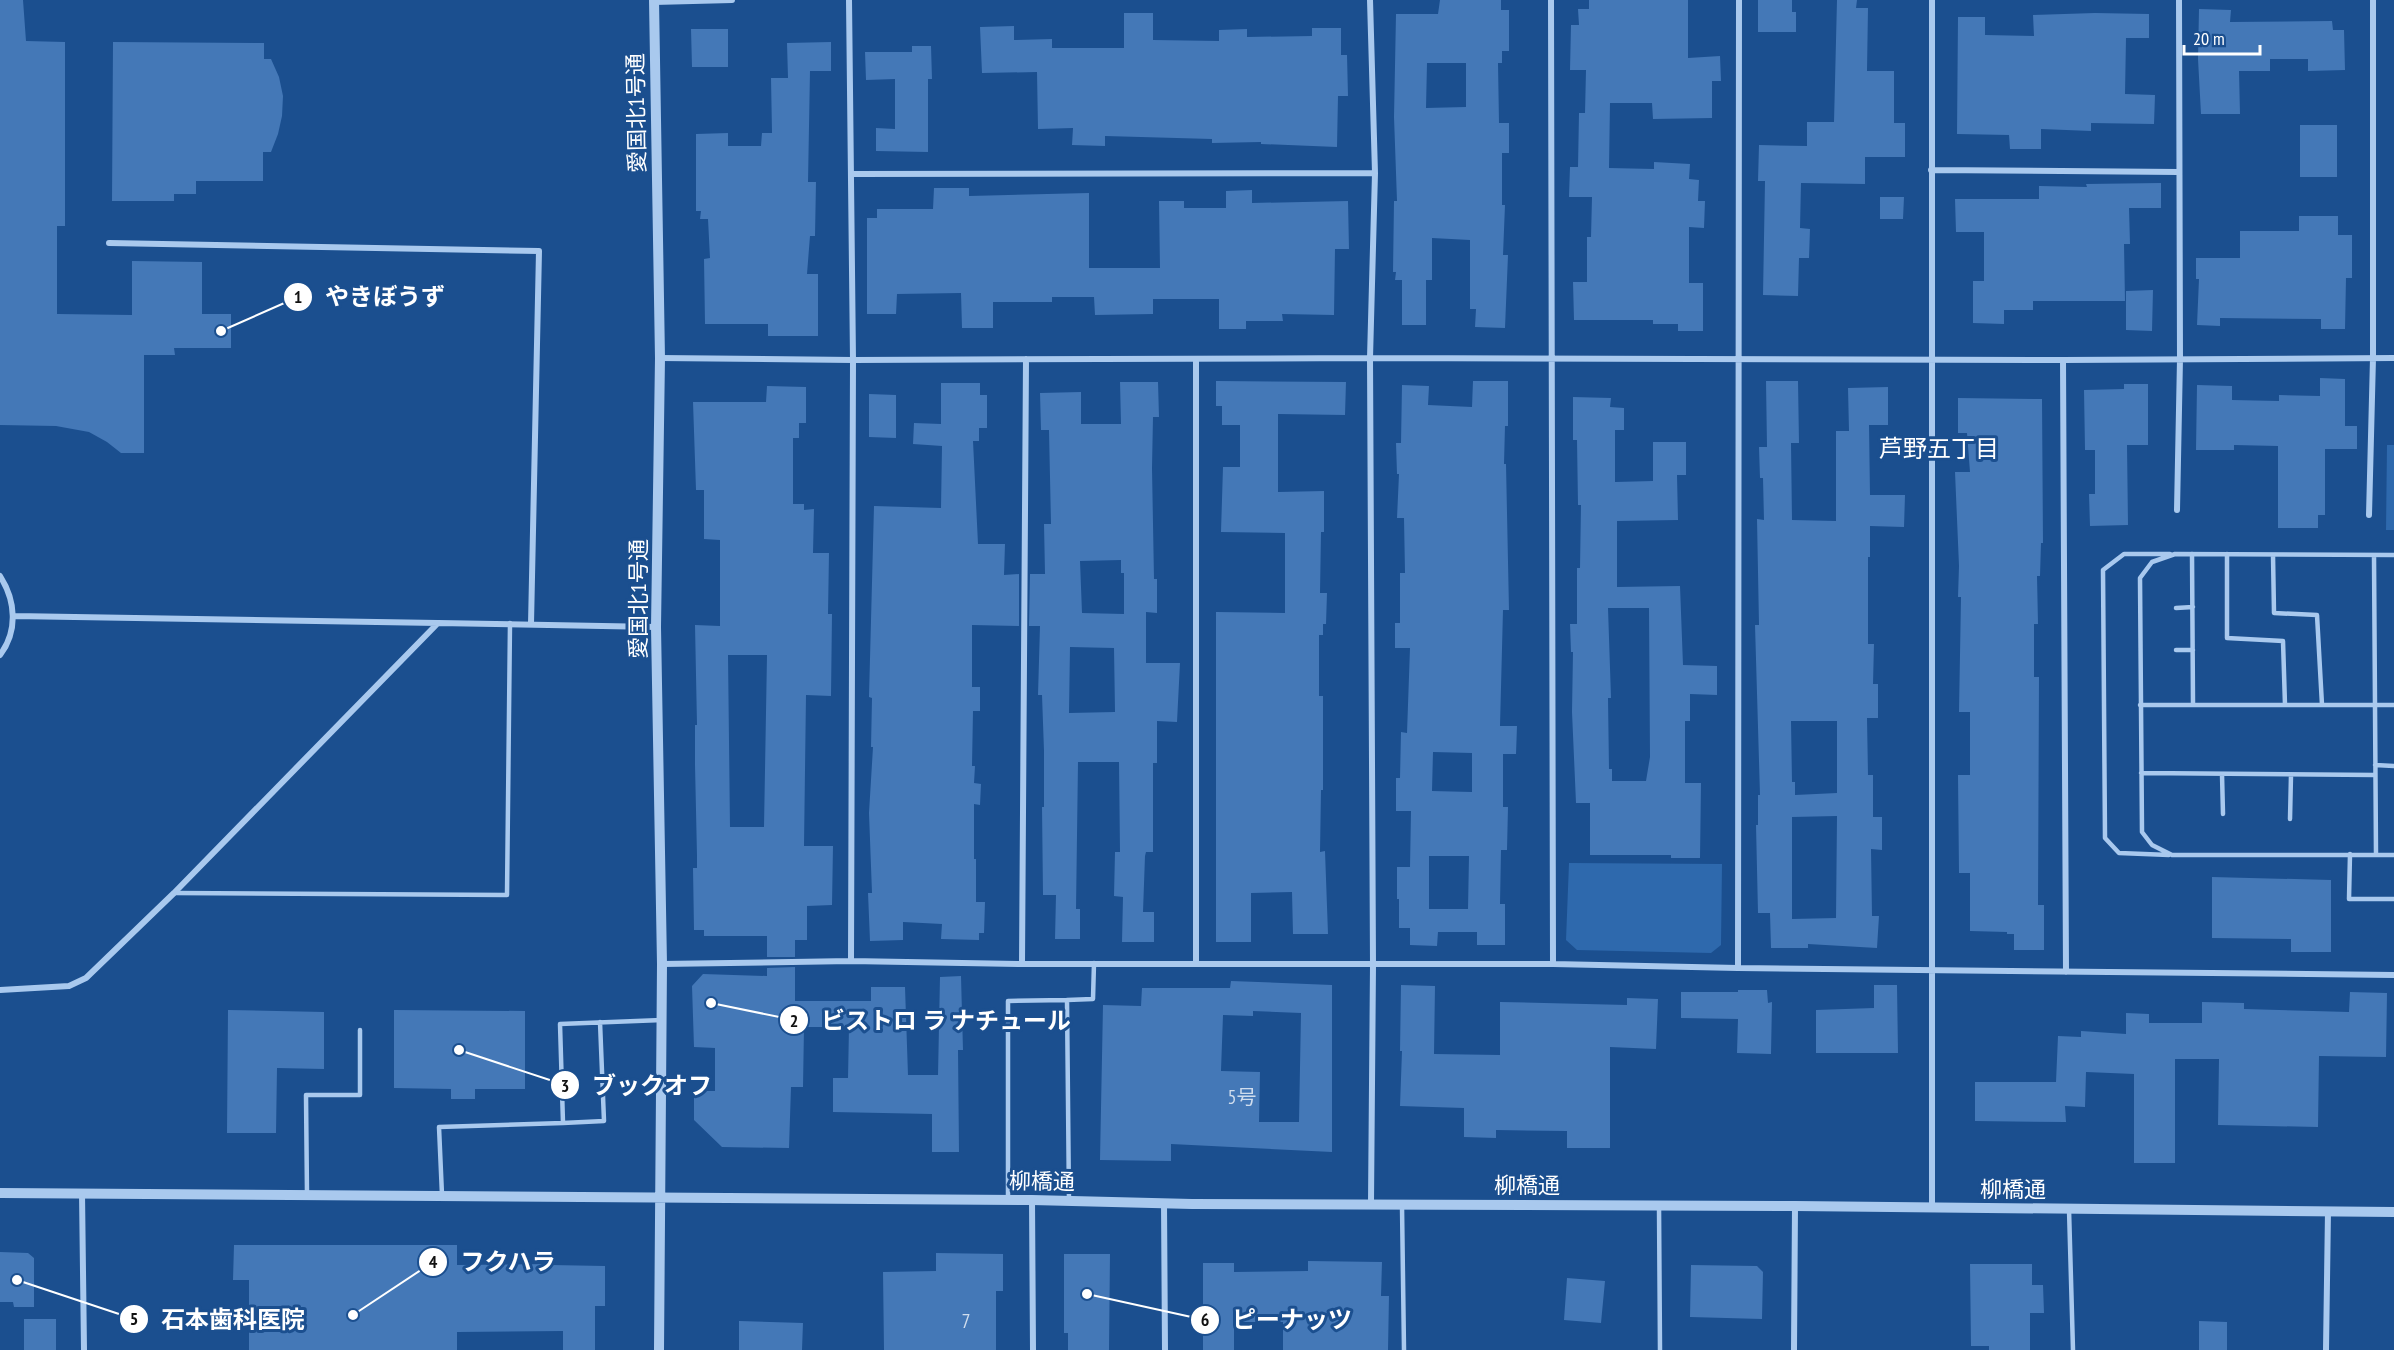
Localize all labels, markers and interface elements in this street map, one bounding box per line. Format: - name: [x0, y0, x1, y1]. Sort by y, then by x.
- scale bar: [2184, 18, 2260, 56]
- text: 20 m: [2193, 27, 2225, 50]
- street label: 愛国北1号通: [621, 53, 651, 173]
- callout: やきぼうず: [283, 276, 457, 318]
- text: やきぼうず: [325, 281, 445, 312]
- text: 1: [294, 285, 302, 308]
- district label: 芦野五丁目: [1879, 433, 1999, 464]
- street label: 愛国北1号通: [624, 539, 652, 659]
- callout: ビストロ ラ ナチュール: [779, 999, 1083, 1041]
- text: ビストロ ラ ナチュール: [821, 1005, 1071, 1036]
- text: 2: [790, 1009, 798, 1032]
- callout: ブックオフ: [550, 1064, 724, 1106]
- text: ブックオフ: [592, 1070, 712, 1101]
- text: 3: [561, 1074, 569, 1097]
- house number: 5号: [1228, 1084, 1257, 1110]
- street label: 柳橋通: [1009, 1166, 1075, 1196]
- street label: 柳橋通: [1494, 1171, 1560, 1199]
- street label: 柳橋通: [1980, 1175, 2046, 1203]
- callout: フクハラ: [418, 1241, 568, 1283]
- text: フクハラ: [461, 1246, 555, 1277]
- text: 4: [429, 1250, 438, 1273]
- callout: 石本歯科医院: [119, 1298, 317, 1340]
- callout: ピーナッツ: [1190, 1299, 1364, 1341]
- text: 石本歯科医院: [161, 1304, 305, 1335]
- text: ピーナッツ: [1232, 1304, 1352, 1335]
- text: 5: [130, 1307, 138, 1330]
- house number: 7: [962, 1308, 971, 1334]
- text: 6: [1201, 1308, 1209, 1331]

